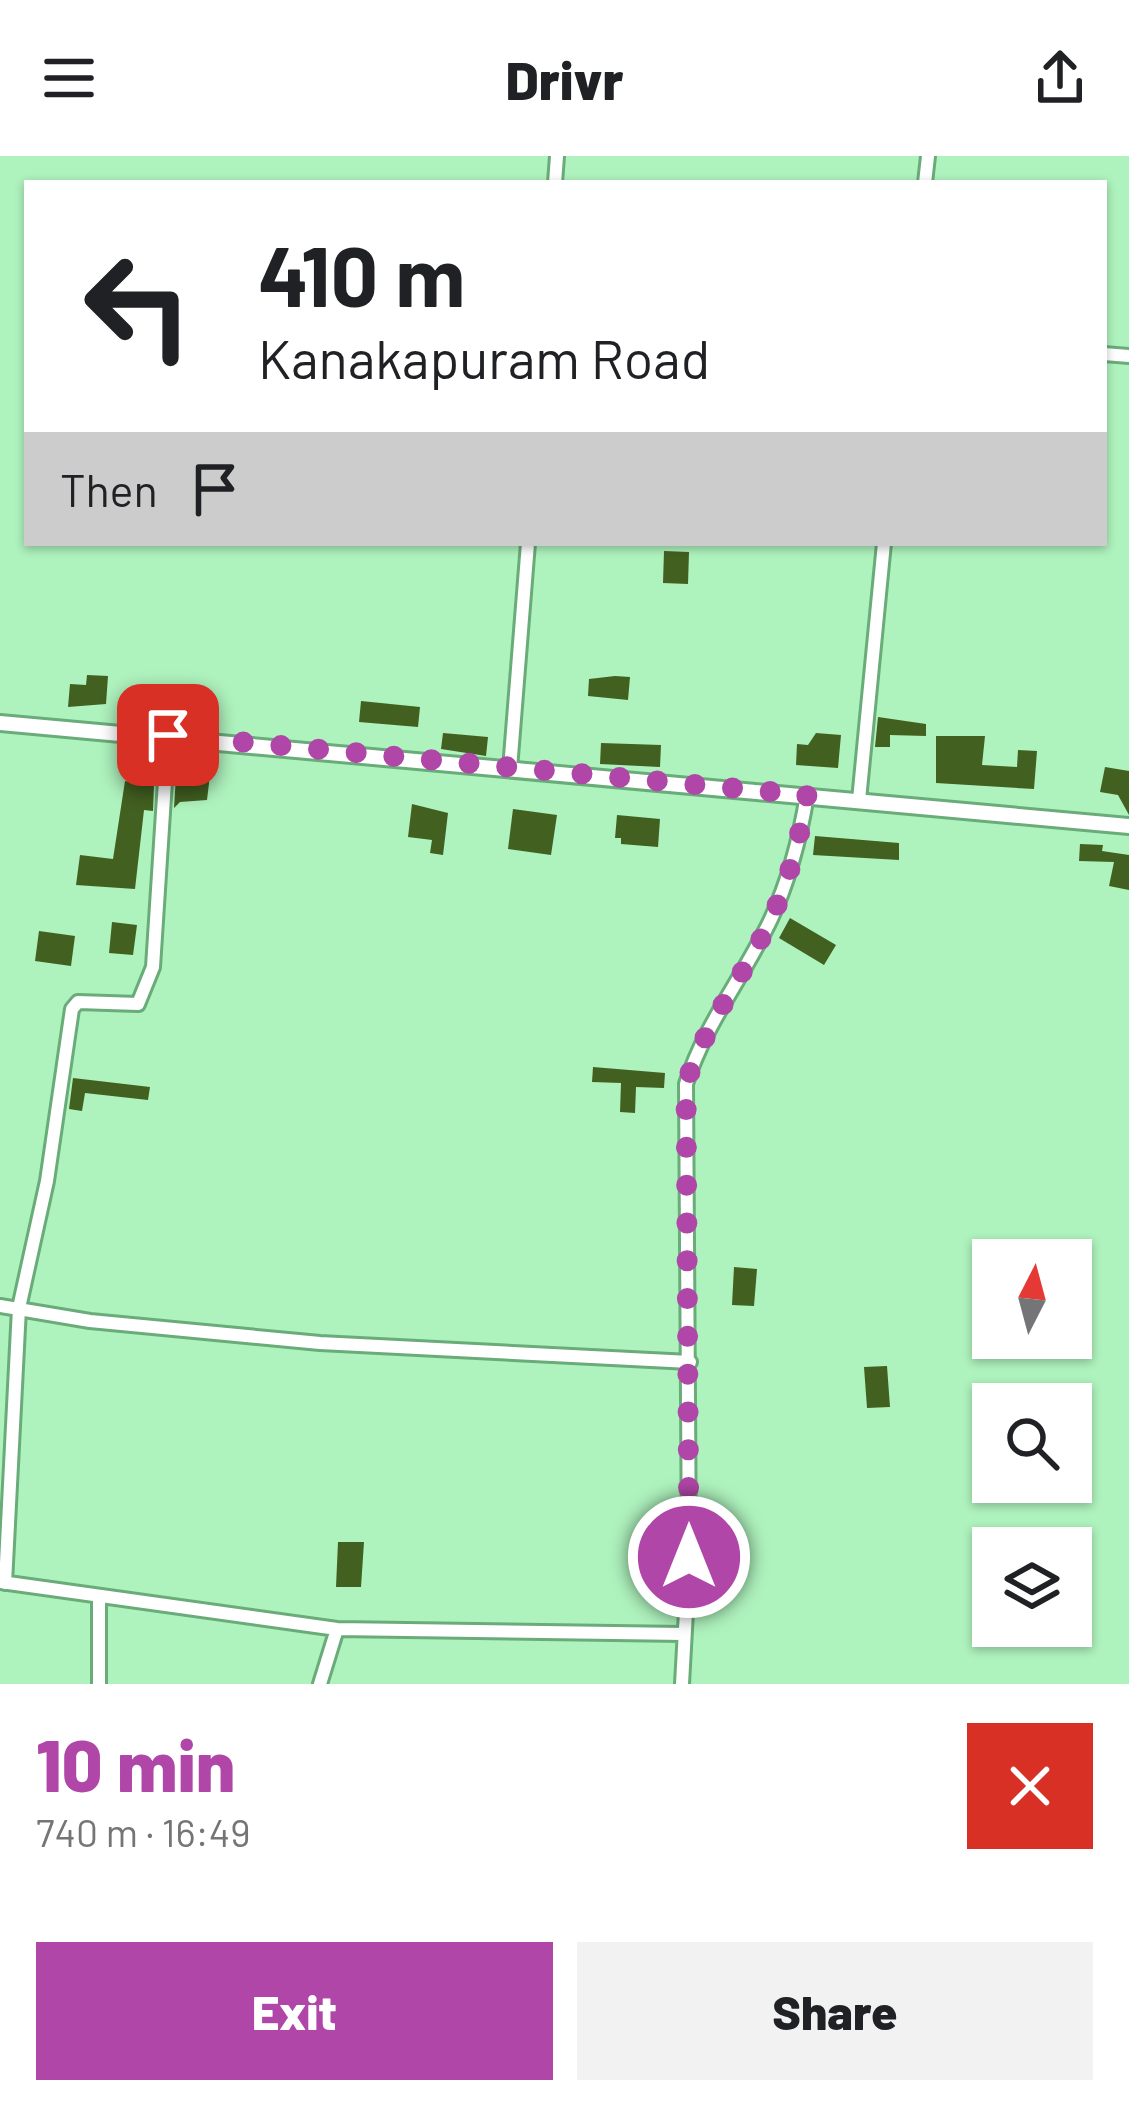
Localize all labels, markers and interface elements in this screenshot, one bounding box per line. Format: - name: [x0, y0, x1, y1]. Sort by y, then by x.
- icon: menu: [36, 45, 102, 111]
- icon: share: [1027, 45, 1093, 111]
- text: Drivr: [505, 46, 624, 111]
- text: 410 m: [258, 223, 465, 324]
- icon: left: [60, 228, 216, 384]
- text: Kanakapuram Road: [258, 325, 710, 390]
- icon: arrive: [182, 456, 248, 522]
- text: Then: [60, 462, 158, 516]
- pin: [117, 684, 219, 786]
- icon: arrive: [135, 702, 201, 768]
- north arrow: [972, 1239, 1092, 1359]
- map controls: [972, 1239, 1092, 1647]
- button: search: [972, 1383, 1092, 1503]
- position arrow: [626, 1494, 752, 1620]
- button: layers: [972, 1527, 1092, 1647]
- text: 10 min: [36, 1720, 235, 1806]
- button: close: [967, 1723, 1093, 1849]
- text: 740 m · 16:49: [36, 1808, 251, 1855]
- button: Exit: [36, 1942, 553, 2080]
- button: Share: [577, 1942, 1093, 2080]

